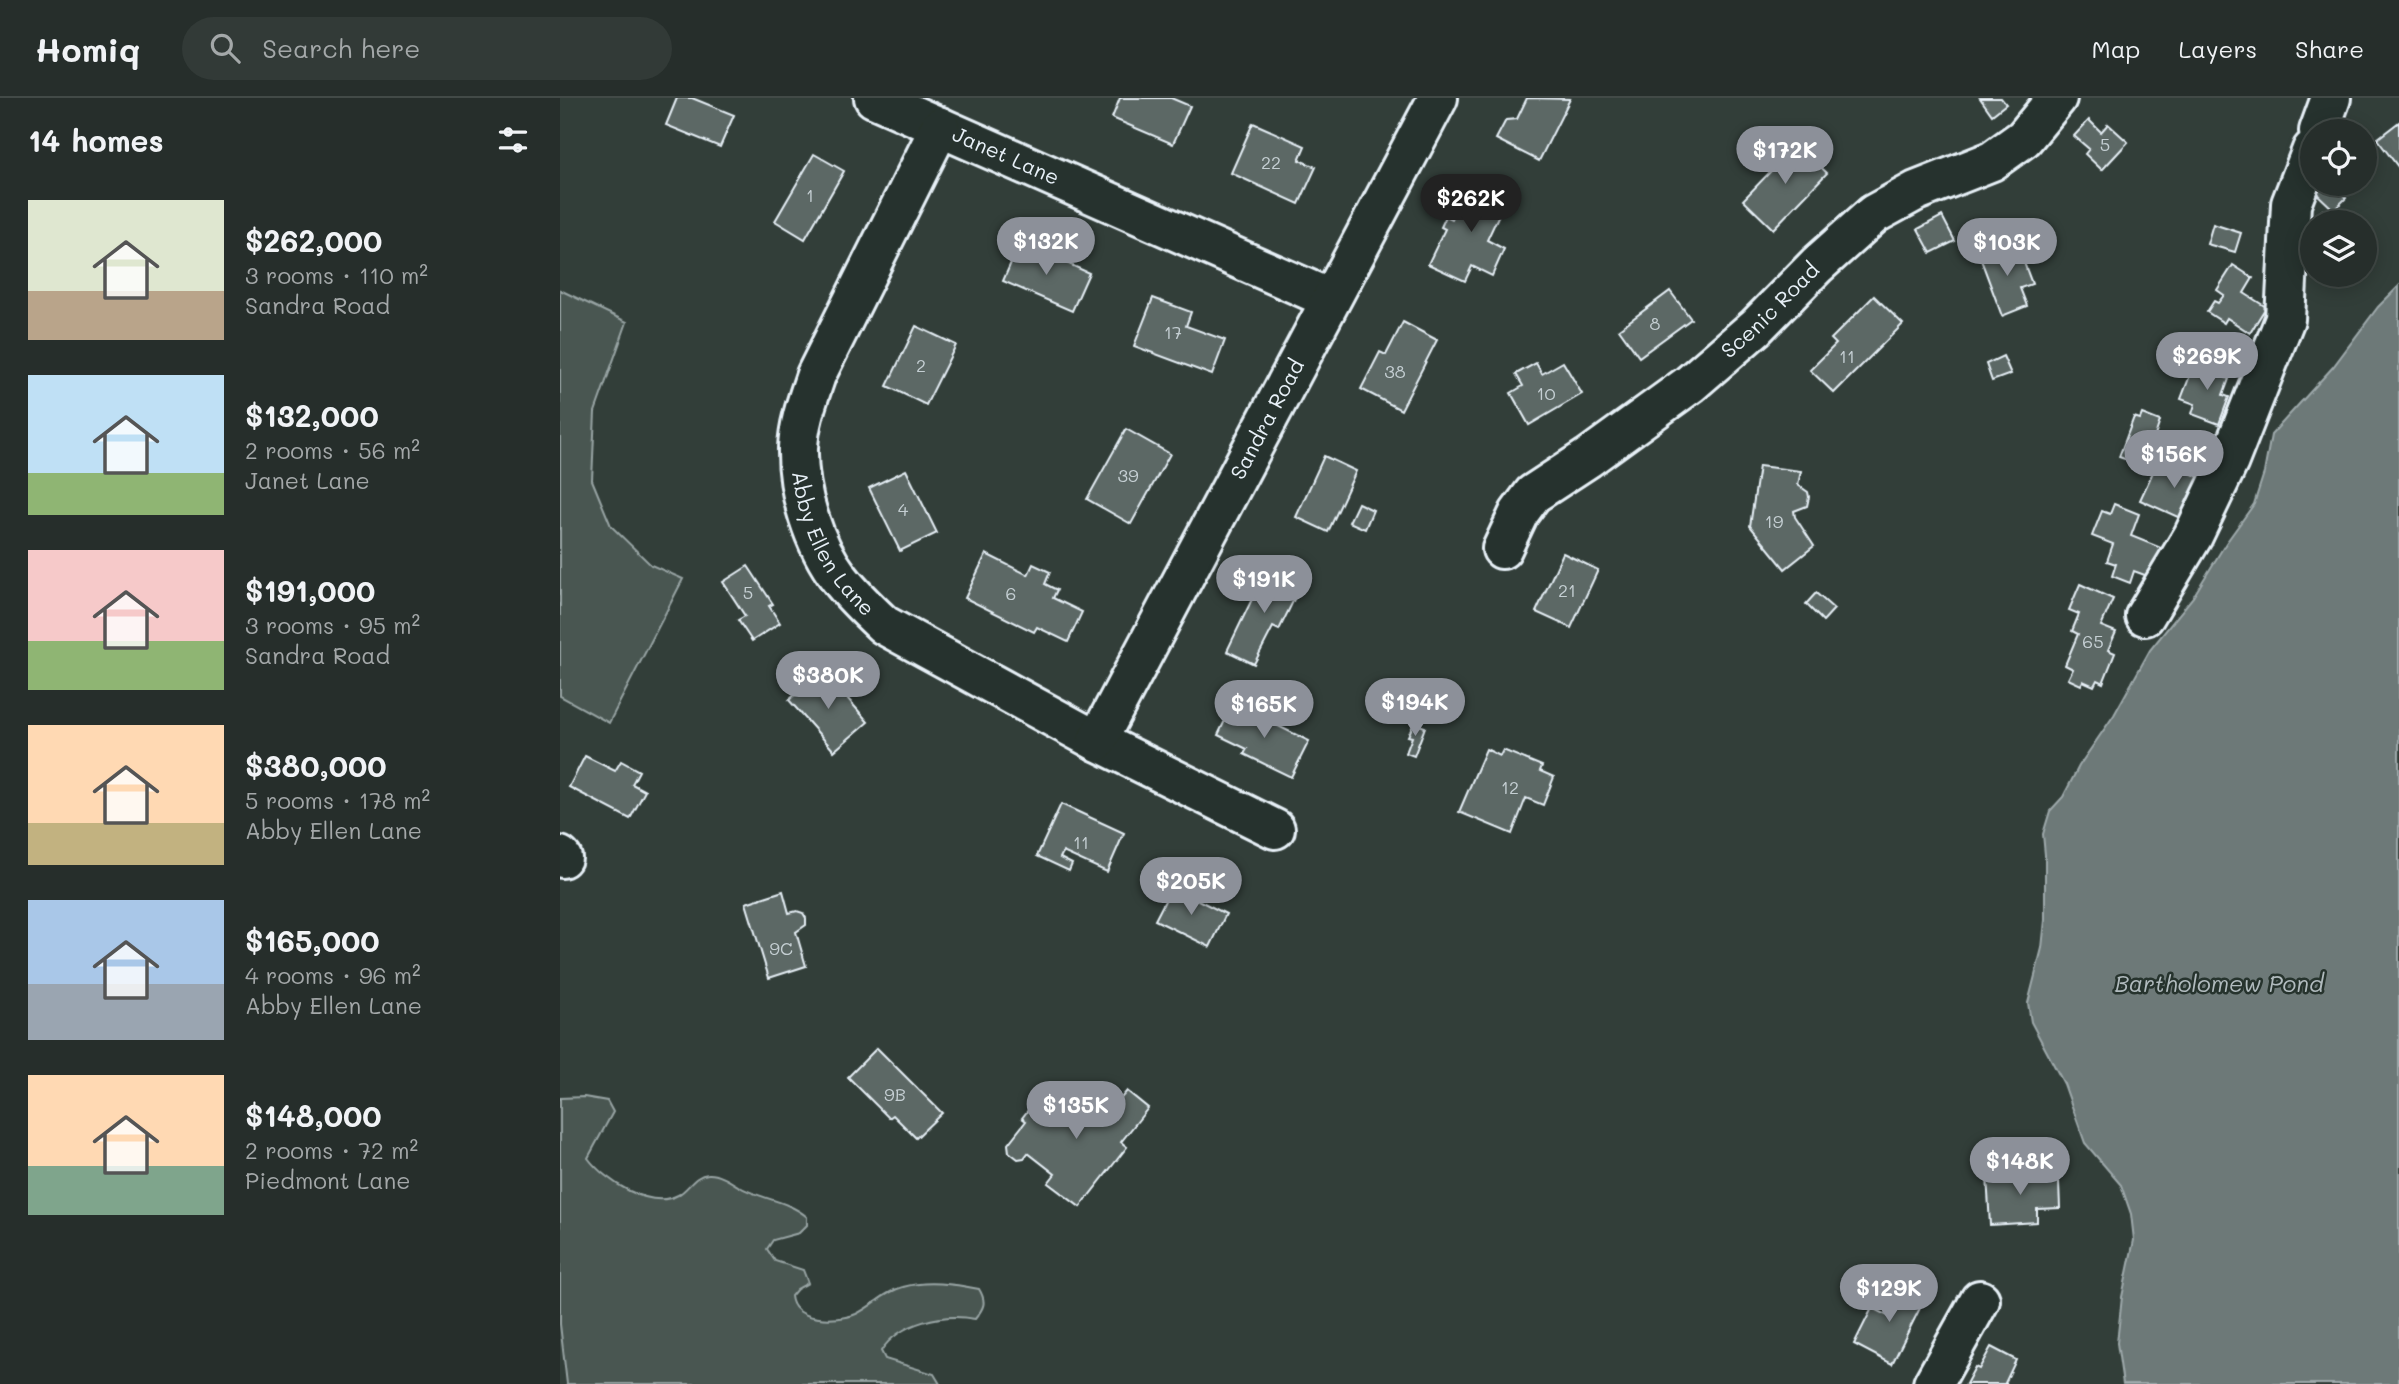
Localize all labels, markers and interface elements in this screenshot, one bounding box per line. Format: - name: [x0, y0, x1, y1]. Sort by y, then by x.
- search box: [182, 17, 672, 80]
- text: Homiq: [35, 27, 140, 70]
- icon: search: [206, 29, 244, 67]
- text: Search here: [262, 31, 420, 65]
- text: Map: [2092, 33, 2140, 64]
- text: Layers: [2178, 33, 2257, 64]
- text: Share: [2295, 33, 2364, 64]
- street label: Janet Lane: [949, 119, 1064, 190]
- map controls: [2300, 119, 2377, 287]
- button: locate: [2300, 119, 2377, 196]
- text: 14 homes: [28, 120, 164, 160]
- icon: filters: [494, 121, 532, 159]
- pin: $172K: [1736, 126, 1834, 186]
- house number: 5: [2100, 132, 2110, 156]
- text: $172K: [1752, 134, 1818, 164]
- house number: 22: [1261, 150, 1281, 174]
- pin: $262K: [1422, 174, 1520, 234]
- text: $262K: [1437, 182, 1505, 212]
- house number: 1: [806, 183, 814, 207]
- button: layers: [2300, 210, 2377, 287]
- pin: $132K: [997, 218, 1095, 277]
- pin: $103K: [1958, 218, 2056, 278]
- text: $262,000: [245, 220, 382, 260]
- text: $132K: [1013, 225, 1079, 255]
- text: $103K: [1973, 226, 2041, 256]
- icon: home: [84, 228, 168, 312]
- street label: Scenic Road: [1715, 256, 1824, 363]
- text: 3 rooms · 110 m²: [245, 260, 428, 290]
- text: Sandra Road: [245, 290, 390, 320]
- house number: 8: [1650, 311, 1661, 335]
- house number: 17: [1164, 320, 1182, 344]
- pin: $269K: [2158, 332, 2256, 392]
- text: $269K: [2172, 340, 2242, 370]
- house number: 11: [1839, 344, 1855, 368]
- house number: 2: [916, 353, 926, 377]
- street label: Sandra Road: [1223, 354, 1309, 484]
- house number: 38: [1384, 359, 1406, 383]
- house number: 10: [1536, 381, 1556, 405]
- text: $132,000: [245, 395, 379, 435]
- icon: home: [84, 403, 168, 487]
- pin: $156K: [2125, 430, 2223, 490]
- text: 2 rooms · 56 m²: [245, 435, 420, 465]
- text: $156K: [2141, 438, 2207, 468]
- house number: 39: [1117, 463, 1139, 487]
- text: Janet Lane: [245, 465, 370, 495]
- street label: Abby Ellen Lane: [787, 469, 881, 621]
- house number: 4: [898, 497, 909, 521]
- house number: 19: [1765, 509, 1784, 533]
- pin: $191K: [1215, 556, 1313, 615]
- text: $191K: [1232, 563, 1296, 593]
- text: $191,000: [245, 570, 375, 610]
- icon: home: [84, 578, 168, 662]
- house number: 21: [1558, 578, 1576, 602]
- house number: 5: [743, 580, 753, 604]
- house number: 6: [1006, 581, 1016, 605]
- text: 3 rooms · 95 m²: [245, 610, 420, 640]
- house number: 65: [2082, 629, 2104, 653]
- text: Sandra Road: [245, 640, 390, 670]
- pin: $380K: [779, 652, 877, 711]
- text: $380K: [792, 659, 864, 689]
- pin: $194K: [1366, 678, 1464, 738]
- pin: $165K: [1215, 680, 1313, 740]
- text: $194K: [1381, 686, 1449, 716]
- text: $165K: [1231, 688, 1297, 718]
- text: $380,000: [245, 745, 387, 785]
- icon: home: [84, 753, 168, 837]
- house number: 12: [1501, 775, 1519, 799]
- text: 5 rooms · 178 m²: [245, 785, 430, 815]
- text: Abby Ellen Lane: [245, 815, 422, 845]
- house number: 11: [1073, 830, 1089, 854]
- pin: $205K: [1142, 858, 1240, 917]
- text: $205K: [1156, 865, 1226, 895]
- text: $165,000: [245, 920, 380, 960]
- icon: home: [84, 928, 168, 1012]
- house number: 9C: [769, 936, 793, 960]
- text: 4 rooms · 96 m²: [245, 960, 421, 990]
- water label: Bartholomew Pond: [2114, 968, 2325, 998]
- text: Abby Ellen Lane: [245, 990, 422, 1020]
- house number: 9B: [884, 1082, 906, 1106]
- pin: $135K: [1027, 1082, 1125, 1141]
- text: $135K: [1043, 1089, 1109, 1119]
- text: $148,000: [245, 1095, 382, 1135]
- icon: home: [84, 1103, 168, 1187]
- text: 2 rooms · 72 m²: [245, 1135, 418, 1165]
- pin: $148K: [1971, 1138, 2069, 1197]
- text: $148K: [1986, 1145, 2054, 1175]
- text: Piedmont Lane: [245, 1165, 411, 1195]
- pin: $129K: [1840, 1264, 1938, 1324]
- text: $129K: [1856, 1272, 1922, 1302]

